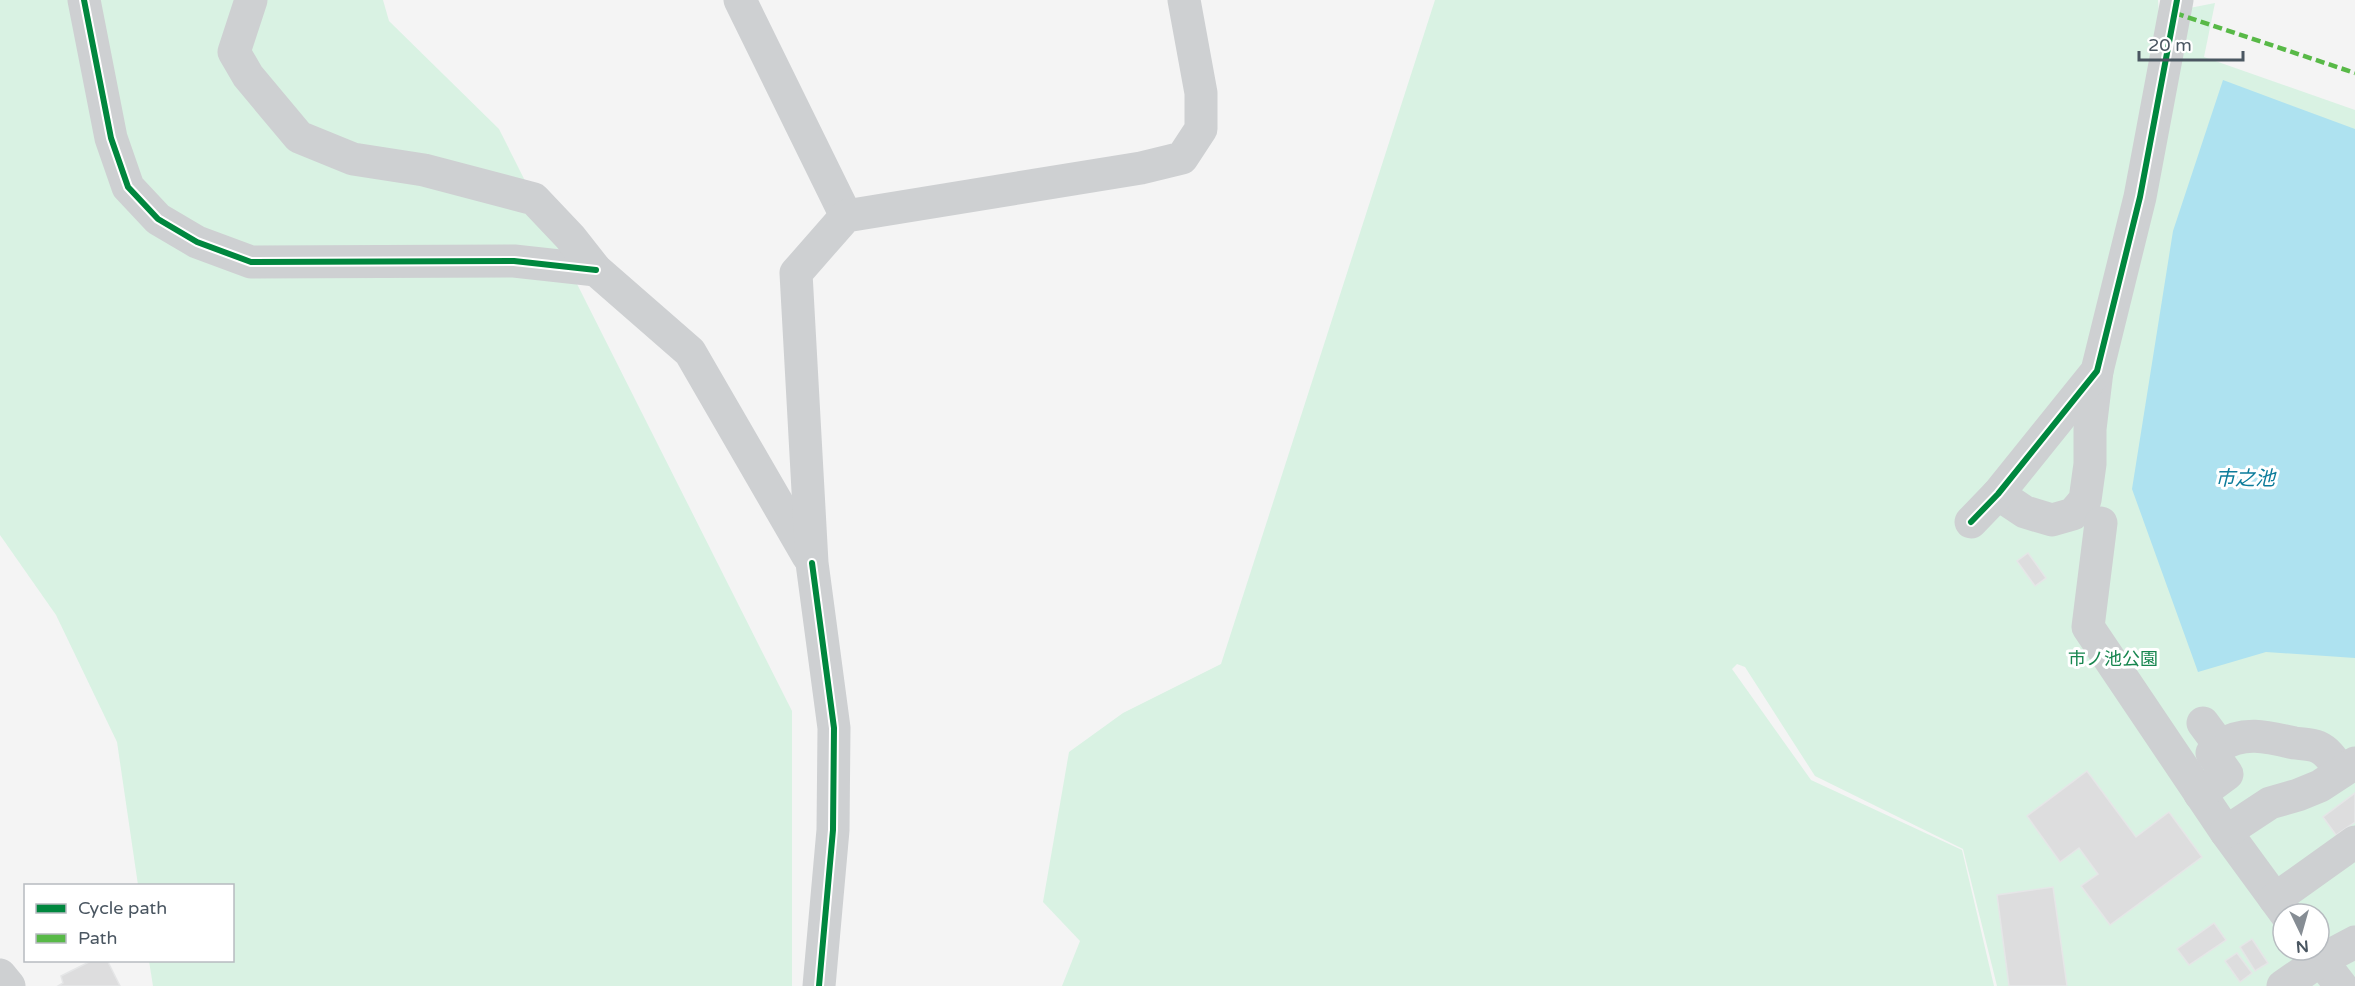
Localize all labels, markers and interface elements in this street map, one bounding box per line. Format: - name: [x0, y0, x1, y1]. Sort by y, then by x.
- scale bar: [2139, 24, 2242, 62]
- text: 20 m: [2148, 34, 2192, 56]
- water label: 市之池: [2215, 467, 2277, 491]
- park label: 市ノ池公園: [2068, 648, 2158, 670]
- legend: [24, 884, 234, 962]
- text: Cycle path: [78, 897, 167, 919]
- north arrow: [2271, 902, 2331, 962]
- text: Path: [78, 927, 117, 949]
- text: N: [2295, 935, 2309, 956]

